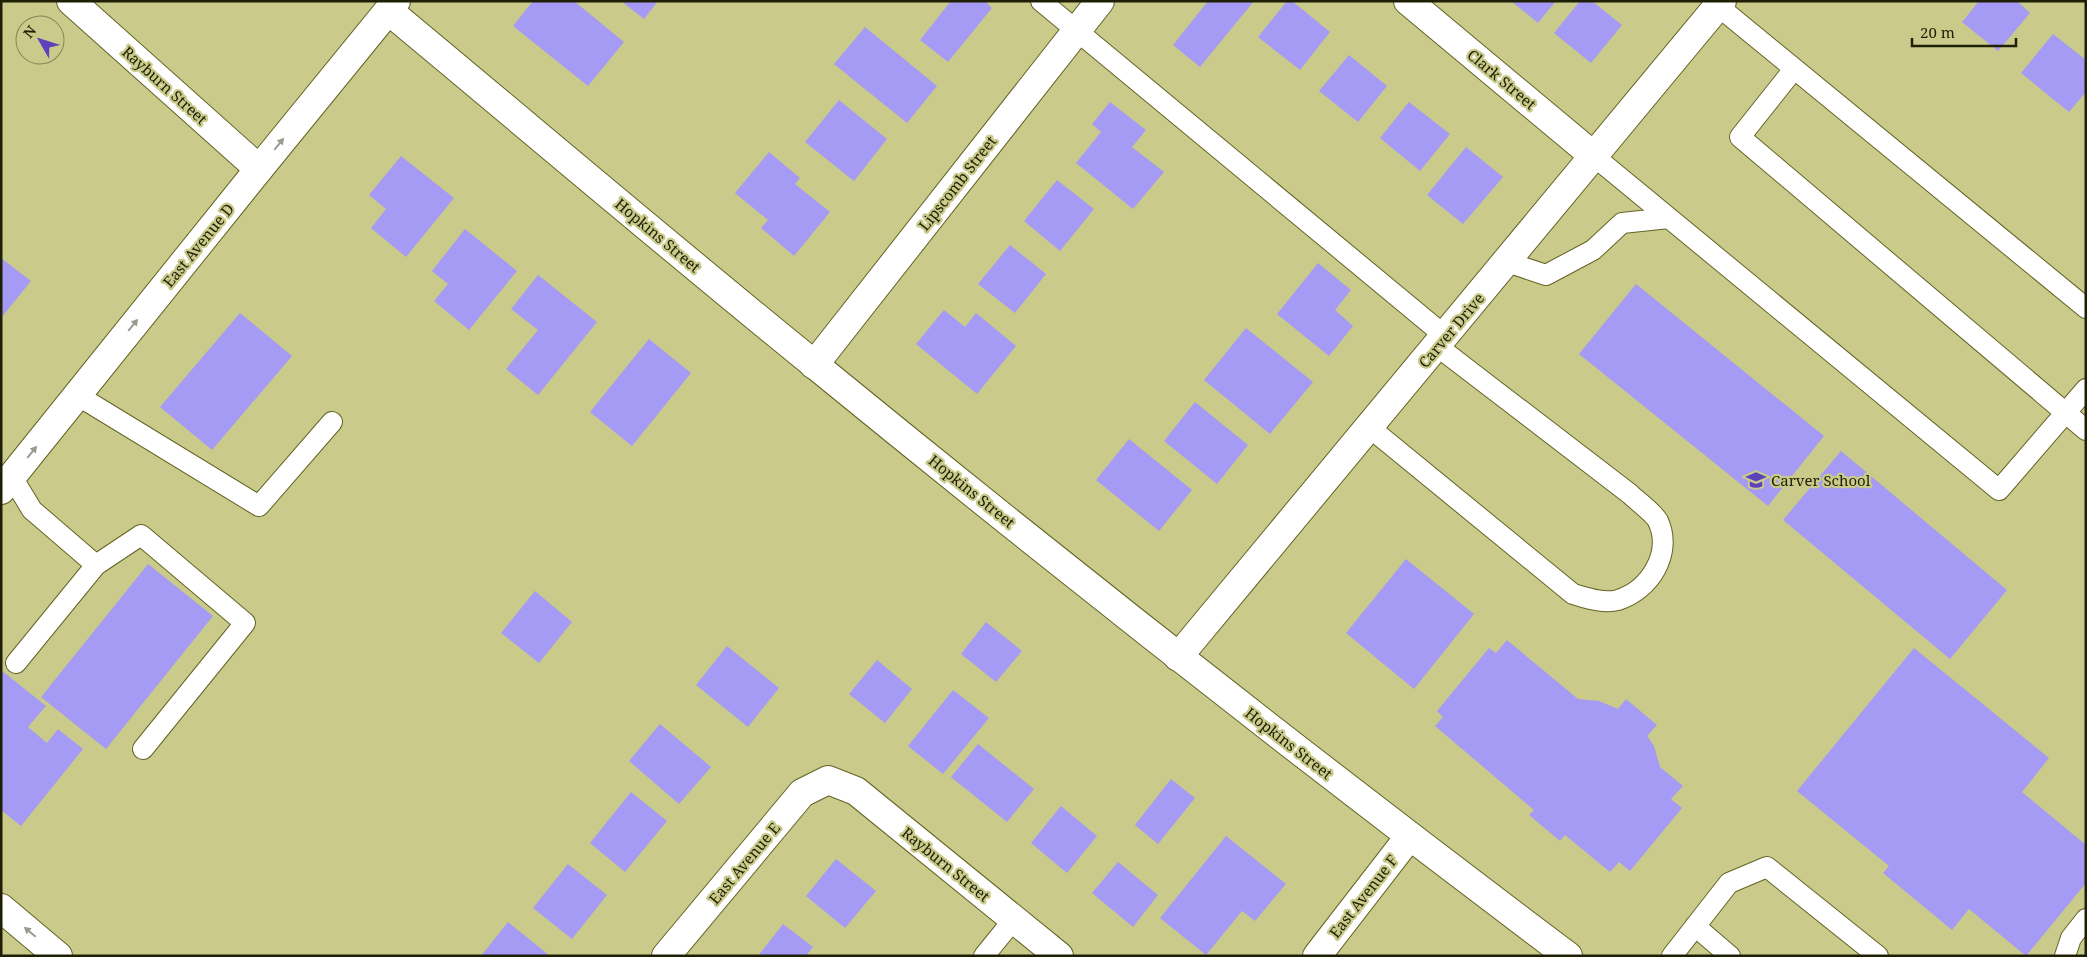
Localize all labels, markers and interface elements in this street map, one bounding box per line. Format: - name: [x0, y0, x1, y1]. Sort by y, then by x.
- north arrow: [15, 15, 65, 65]
- scale bar: [1912, 15, 2016, 47]
- text: N: [19, 21, 40, 42]
- text: 20 m: [1920, 22, 1955, 42]
- street label: Rayburn Street: [118, 42, 212, 128]
- street label: Clark Street: [1463, 44, 1541, 114]
- street label: Lipscomb Street: [914, 131, 1000, 235]
- one-way arrow: [273, 138, 284, 151]
- street label: Hopkins Street: [611, 193, 705, 277]
- street label: East Avenue D: [158, 199, 238, 291]
- street label: Carver Drive: [1414, 288, 1488, 372]
- one-way arrow: [128, 319, 139, 332]
- one-way arrow: [26, 446, 37, 459]
- street label: Hopkins Street: [925, 450, 1019, 532]
- school or university icon: Carver School: [1745, 469, 1767, 491]
- place label: Carver School: [1771, 470, 1871, 490]
- street label: Hopkins Street: [1241, 703, 1337, 783]
- street label: East Avenue E: [704, 818, 784, 908]
- street label: Rayburn Street: [898, 822, 994, 906]
- street label: East Avenue F: [1324, 850, 1402, 942]
- one-way arrow: [24, 926, 36, 938]

